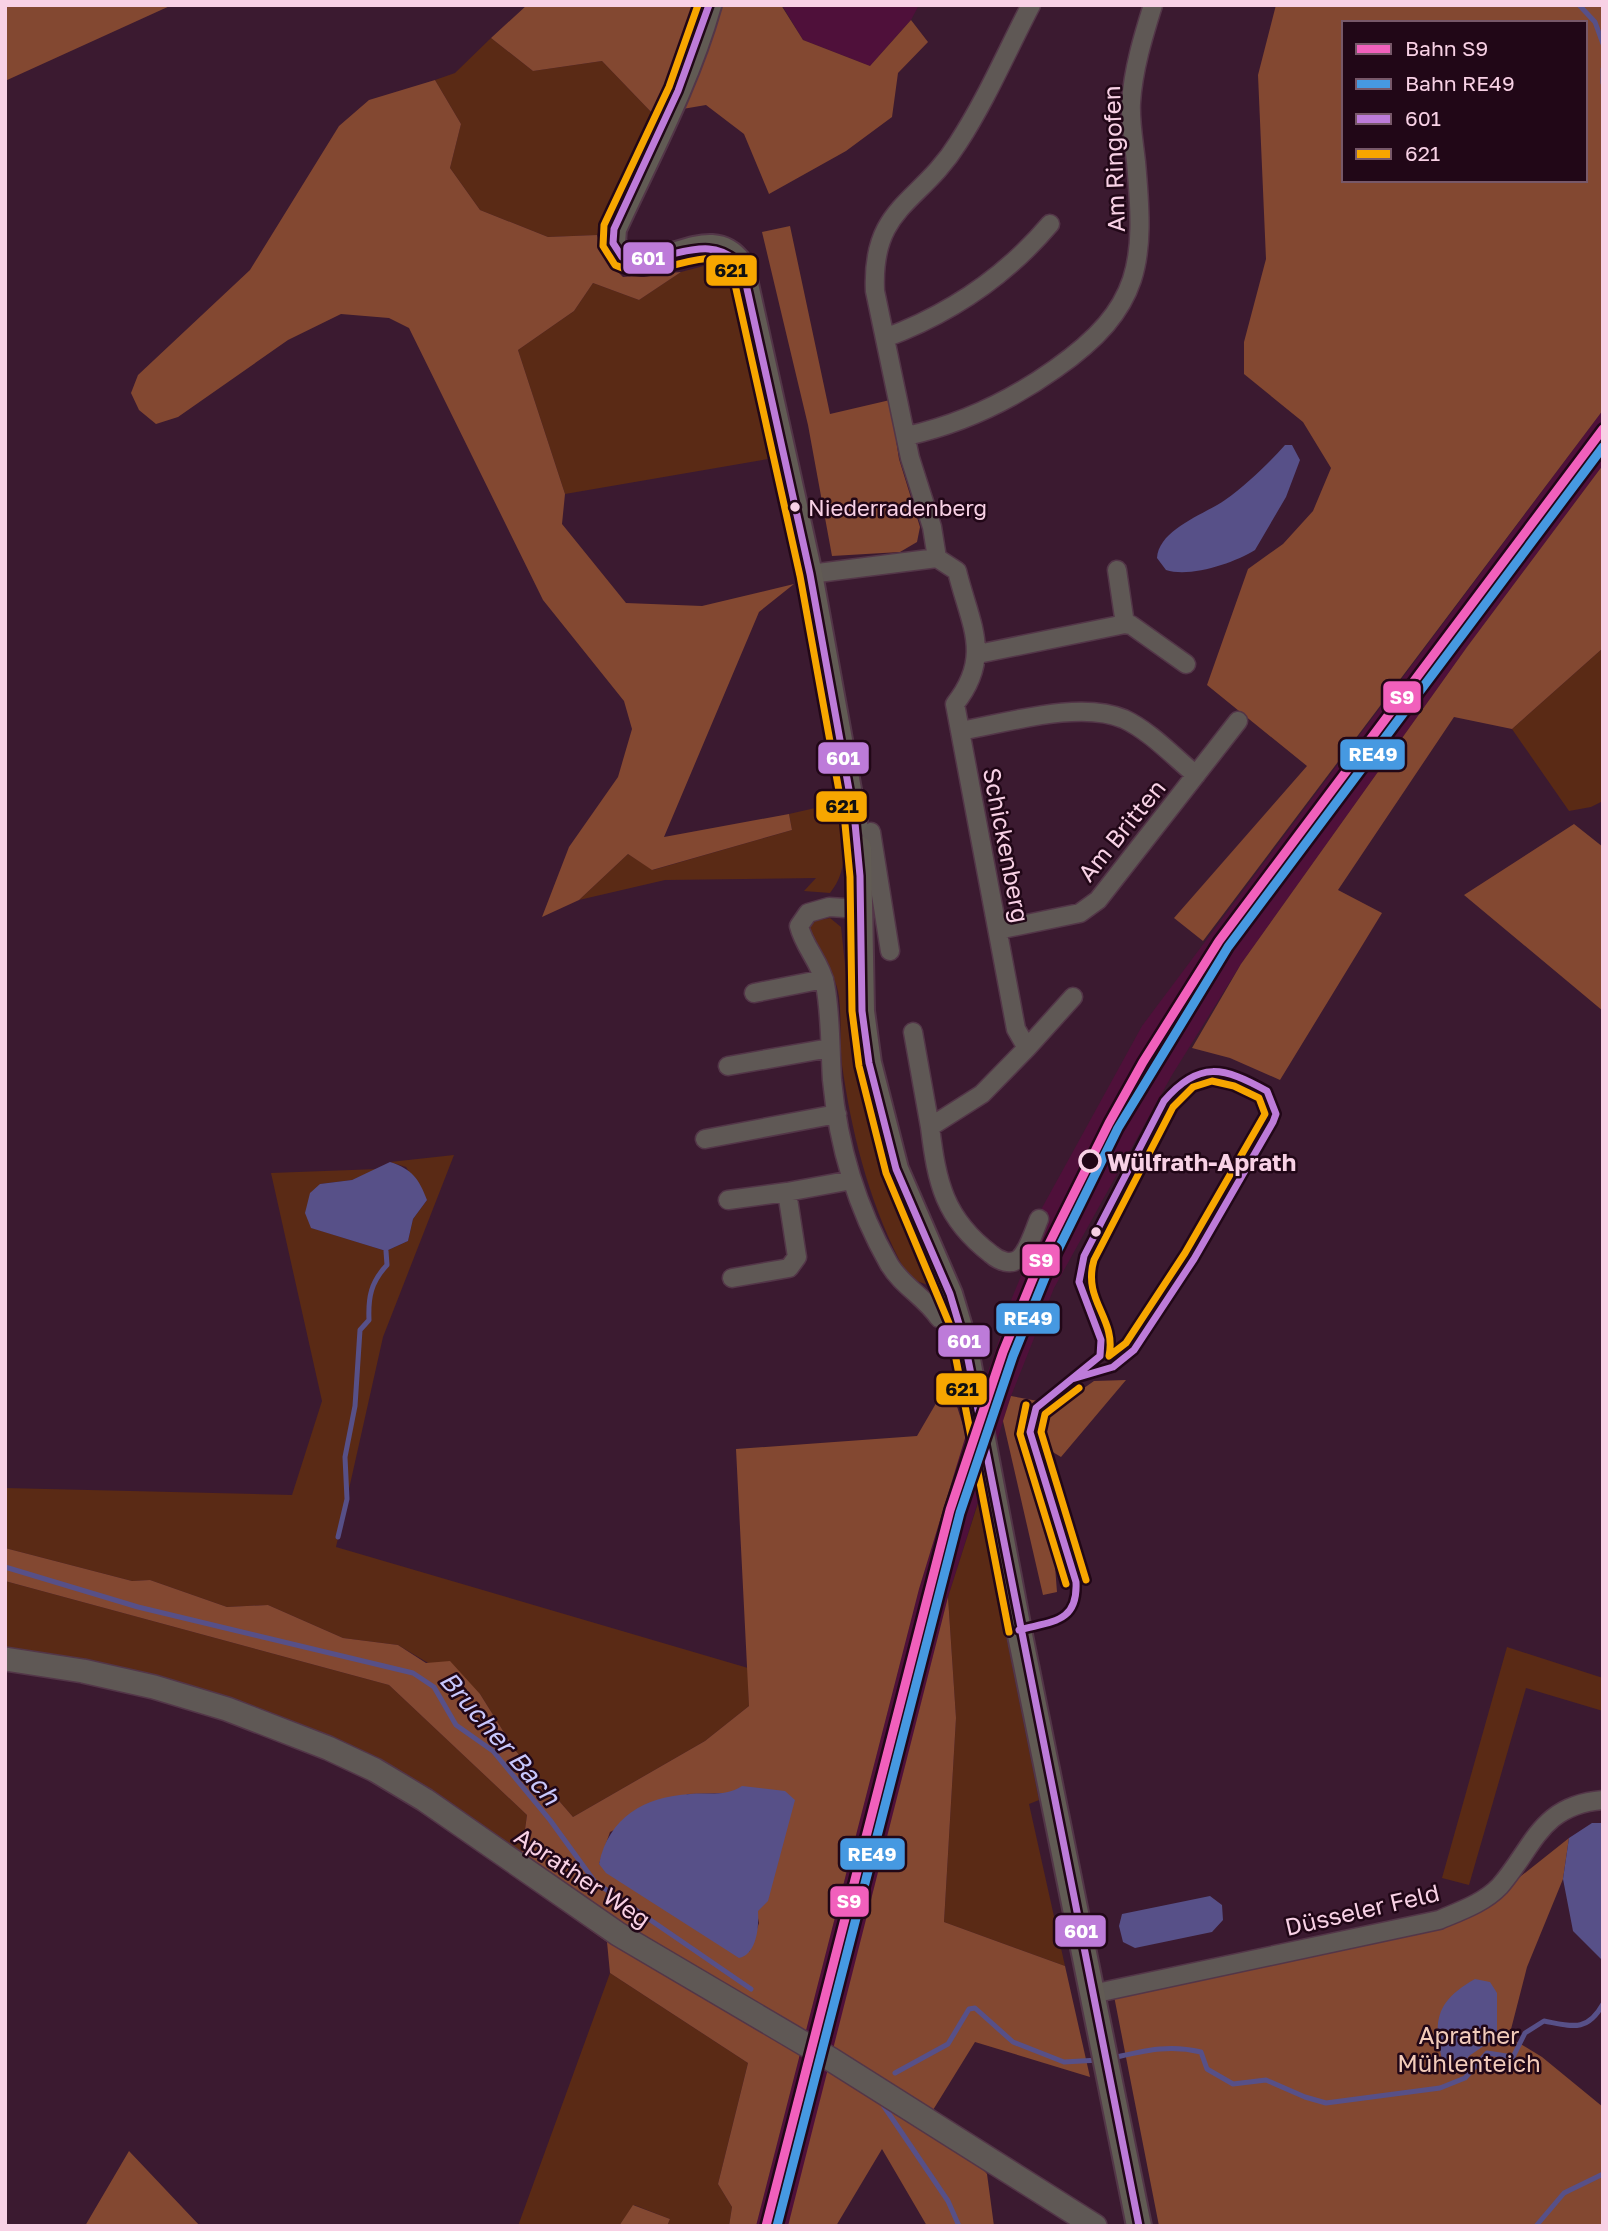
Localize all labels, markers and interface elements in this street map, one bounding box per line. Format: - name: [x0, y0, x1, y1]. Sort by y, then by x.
- legend: [1342, 21, 1587, 182]
- text: Bahn S9: [1405, 35, 1488, 61]
- text: Bahn RE49: [1405, 70, 1515, 96]
- street label: Am Ringofen: [1096, 85, 1130, 233]
- text: 601: [1405, 105, 1441, 131]
- text: 621: [1405, 140, 1440, 166]
- line badge: 601: [622, 241, 675, 275]
- text: 601: [631, 246, 665, 269]
- line badge: 621: [705, 254, 758, 287]
- text: 621: [714, 258, 748, 281]
- place label: Niederradenberg: [808, 494, 987, 521]
- marker: Niederradenberg: [788, 500, 802, 514]
- line badge: S9: [1382, 680, 1422, 714]
- text: S9: [1390, 685, 1414, 708]
- line badge: RE49: [1339, 738, 1406, 771]
- line badge: 601: [817, 741, 870, 775]
- text: RE49: [1348, 742, 1398, 765]
- text: 601: [826, 746, 860, 769]
- street label: Schickenberg: [978, 765, 1036, 925]
- street label: Am Britten: [1071, 773, 1171, 887]
- line badge: 621: [815, 790, 868, 823]
- text: 621: [825, 794, 859, 817]
- place label: Wülfrath-Aprath: [1107, 1147, 1296, 1176]
- marker: Wülfrath-Aprath: [1079, 1150, 1101, 1172]
- unlabelled marker: [1089, 1225, 1103, 1239]
- line badge: S9: [1021, 1243, 1061, 1277]
- text: S9: [1029, 1248, 1053, 1271]
- line badge: RE49: [995, 1302, 1061, 1335]
- text: RE49: [1003, 1306, 1053, 1329]
- line badge: 601: [937, 1324, 991, 1358]
- text: 601: [947, 1329, 981, 1352]
- line badge: 621: [935, 1372, 988, 1406]
- text: 621: [945, 1377, 979, 1400]
- water label: Brucher Bach: [433, 1665, 567, 1812]
- street label: Aprather Weg: [510, 1821, 656, 1933]
- line badge: RE49: [839, 1837, 906, 1871]
- text: RE49: [847, 1842, 897, 1865]
- street label: Düsseler Feld: [1282, 1877, 1442, 1941]
- line badge: S9: [829, 1885, 870, 1918]
- text: S9: [837, 1889, 861, 1912]
- line badge: 601: [1054, 1914, 1107, 1948]
- text: 601: [1064, 1919, 1098, 1942]
- park label: Aprather Mühlenteich: [1397, 2020, 1541, 2077]

